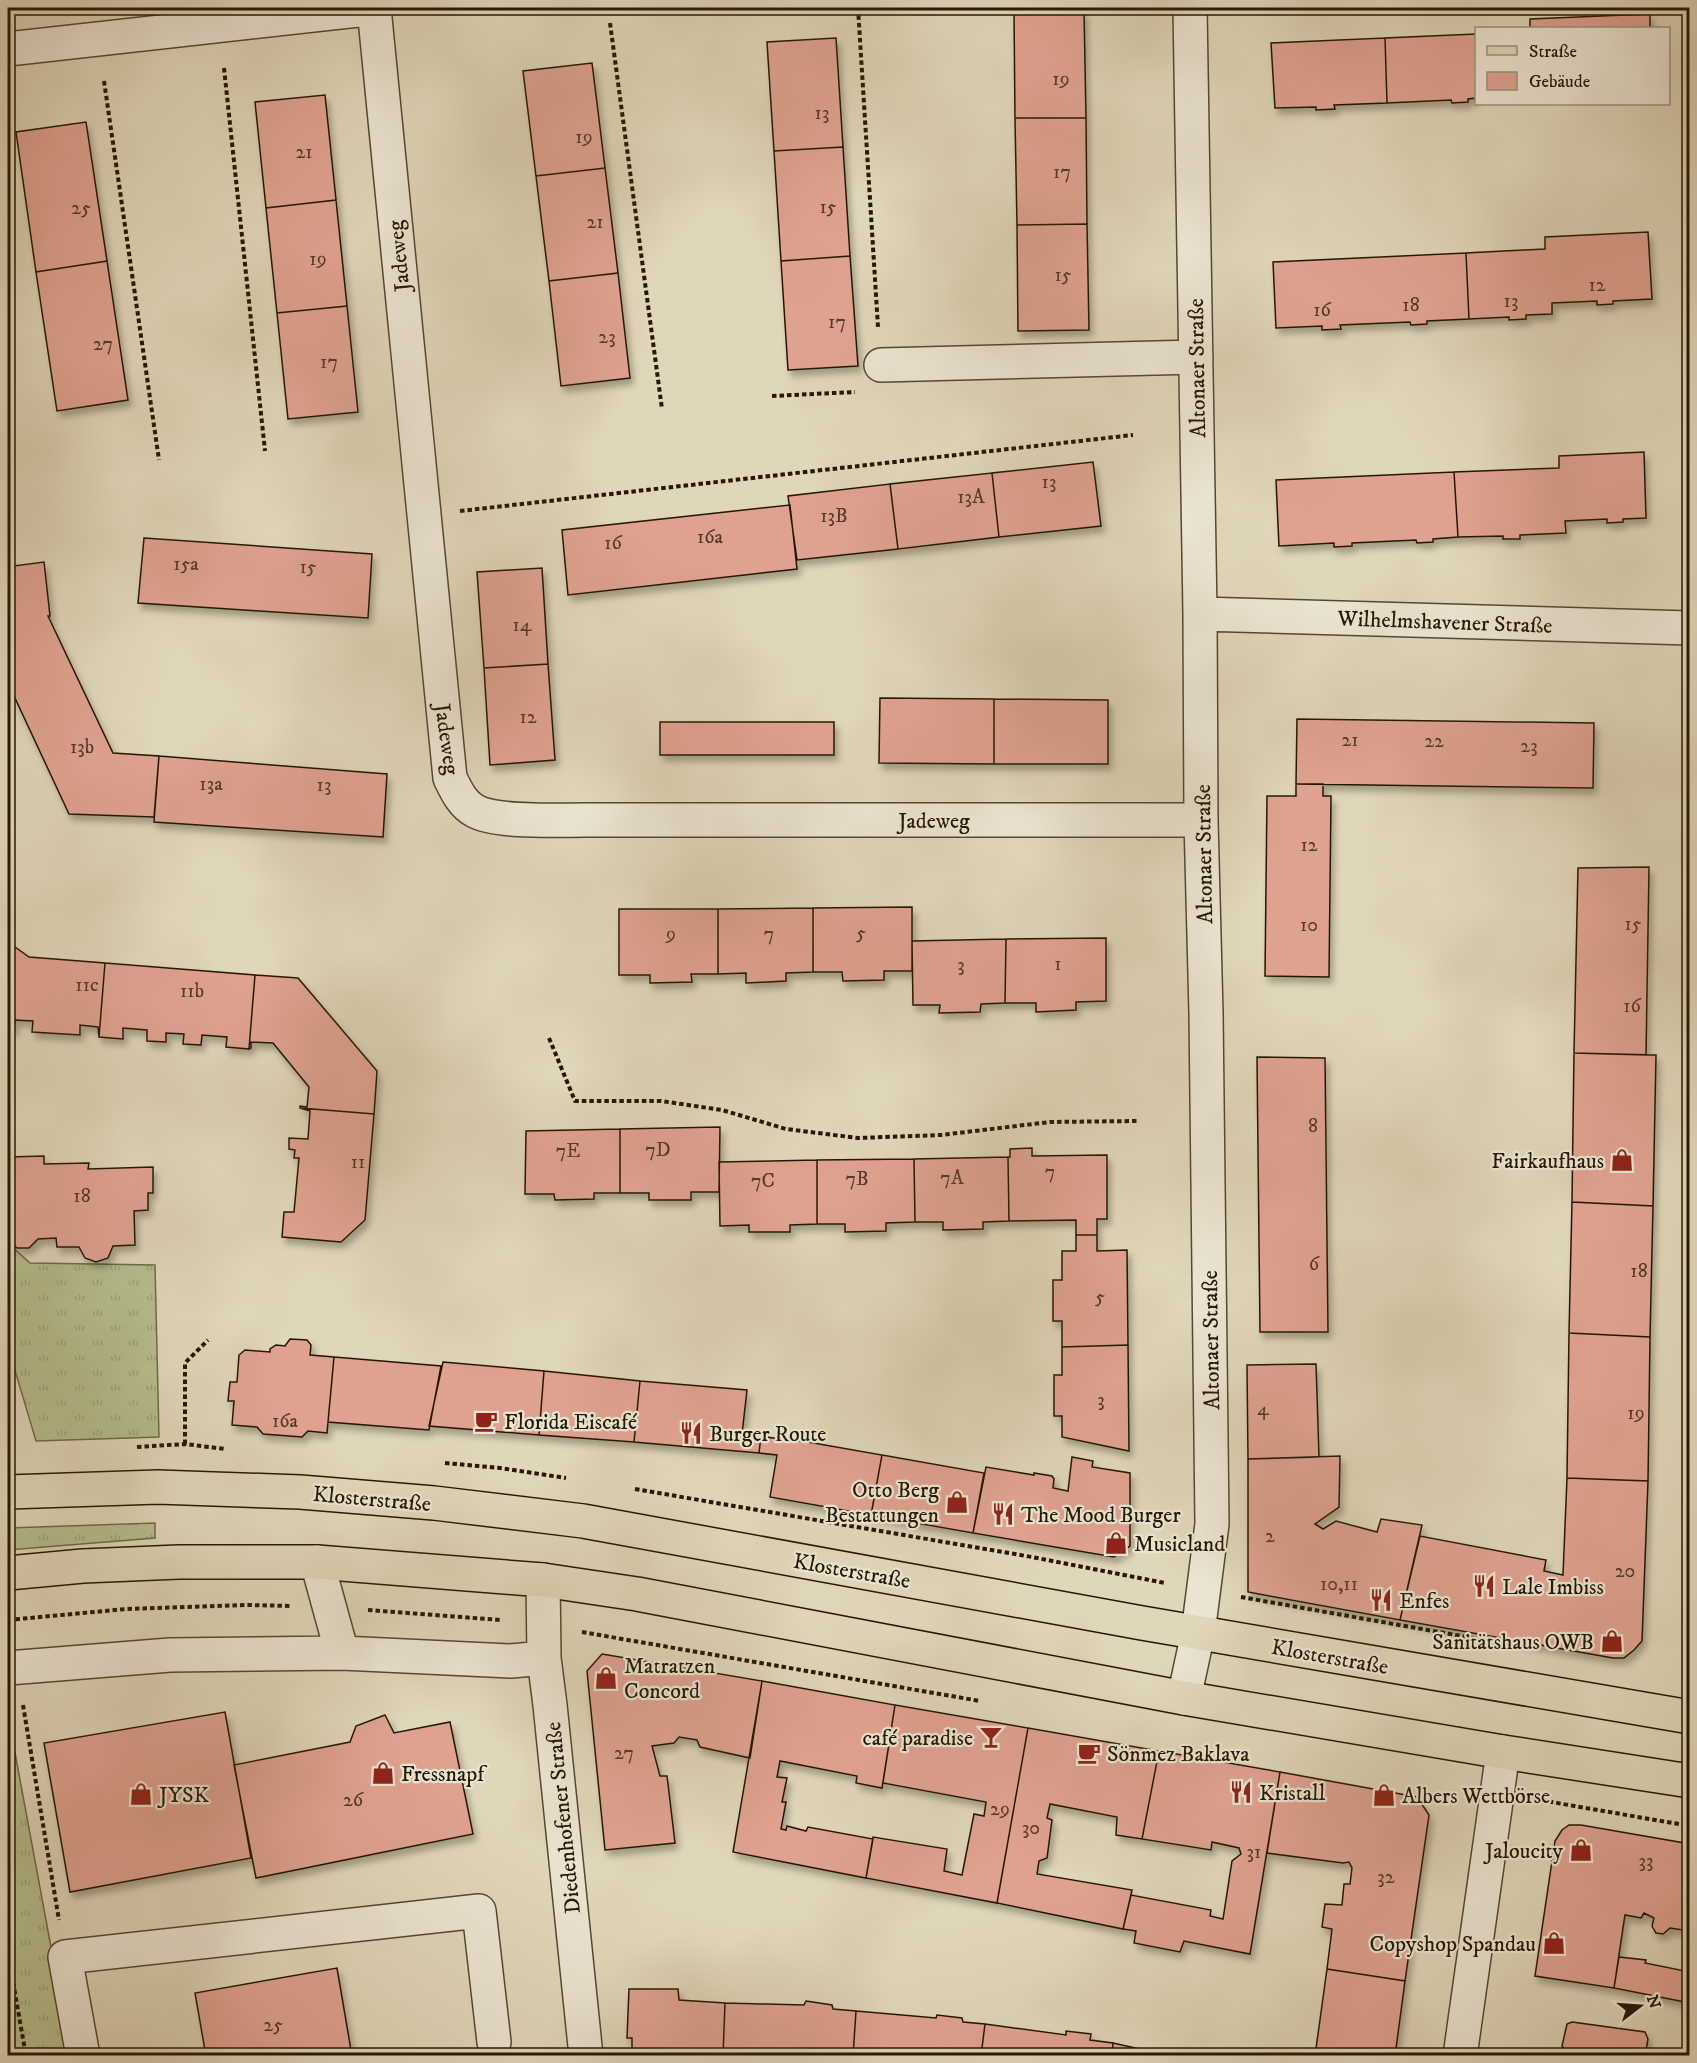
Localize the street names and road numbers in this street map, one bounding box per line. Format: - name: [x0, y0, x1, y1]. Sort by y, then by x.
- street label: Jadeweg: [382, 219, 417, 295]
- street label: Altonaer Straße: [1183, 298, 1212, 438]
- street label: Wilhelmshavener Straße: [1336, 605, 1553, 640]
- street label: Jadeweg: [428, 700, 465, 777]
- street label: Altonaer Straße: [1190, 784, 1219, 924]
- street label: Jadeweg: [896, 808, 970, 835]
- street label: Altonaer Straße: [1197, 1270, 1226, 1410]
- street label: Klosterstraße: [312, 1481, 432, 1518]
- street label: Klosterstraße: [791, 1548, 913, 1595]
- street label: Klosterstraße: [1269, 1634, 1391, 1681]
- street label: Diedenhofener Straße: [540, 1721, 587, 1915]

